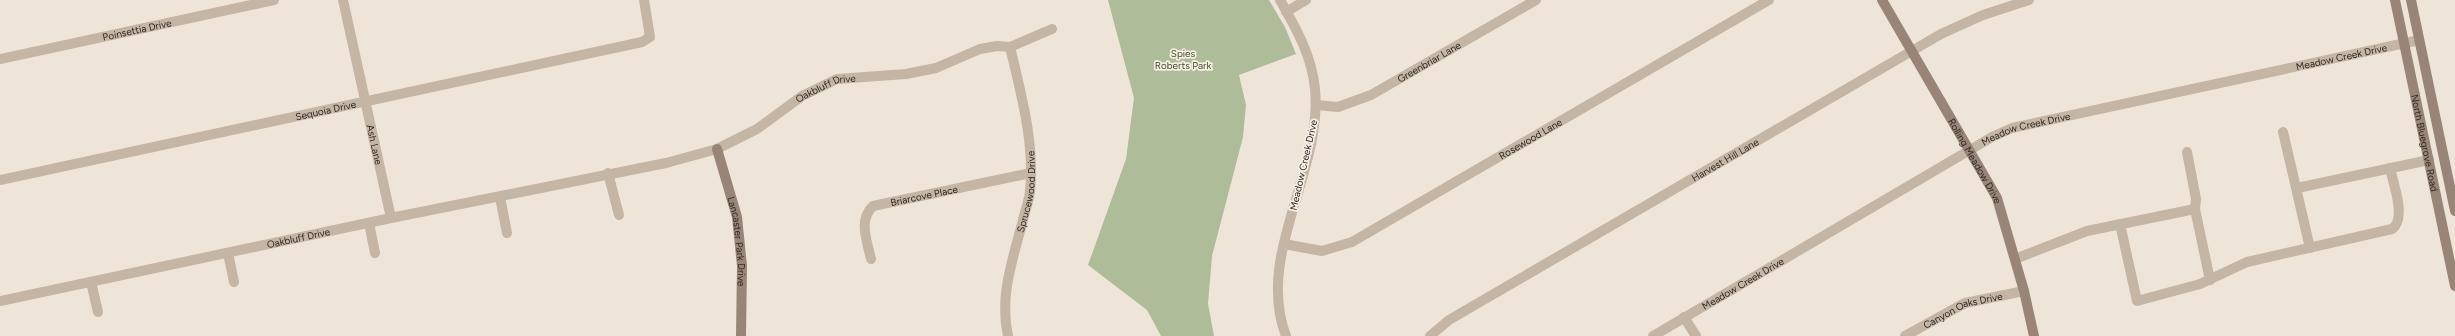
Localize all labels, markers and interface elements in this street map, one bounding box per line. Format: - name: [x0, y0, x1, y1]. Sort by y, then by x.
- street label: Poinsettia Drive: [101, 16, 173, 44]
- street label: Greenbriar Lane: [1395, 38, 1464, 86]
- street label: Meadow Creek Drive: [2295, 41, 2389, 73]
- park label: Spies Roberts Park: [1155, 47, 1211, 72]
- street label: Oakbluff Drive: [793, 72, 857, 106]
- street label: North Bluegrove Road: [2408, 93, 2441, 193]
- street label: Sequoia Drive: [294, 98, 358, 123]
- street label: Meadow Creek Drive: [1979, 109, 2072, 149]
- street label: Rosewood Lane: [1496, 115, 1565, 162]
- street label: Rolling Meadow Drive: [1945, 116, 2004, 206]
- street label: Meadow Creek Drive: [1287, 118, 1320, 212]
- street label: Ash Lane: [364, 123, 385, 167]
- street label: Harvest Hill Lane: [1689, 135, 1762, 185]
- street label: Sprucewood Drive: [1014, 150, 1038, 234]
- street label: Briarcove Place: [889, 182, 959, 209]
- street label: Lancaster Park Drive: [724, 195, 748, 287]
- street label: Oakbluff Drive: [266, 225, 332, 251]
- street label: Meadow Creek Drive: [1700, 254, 1787, 313]
- street label: Canyon Oaks Drive: [1921, 289, 2004, 332]

